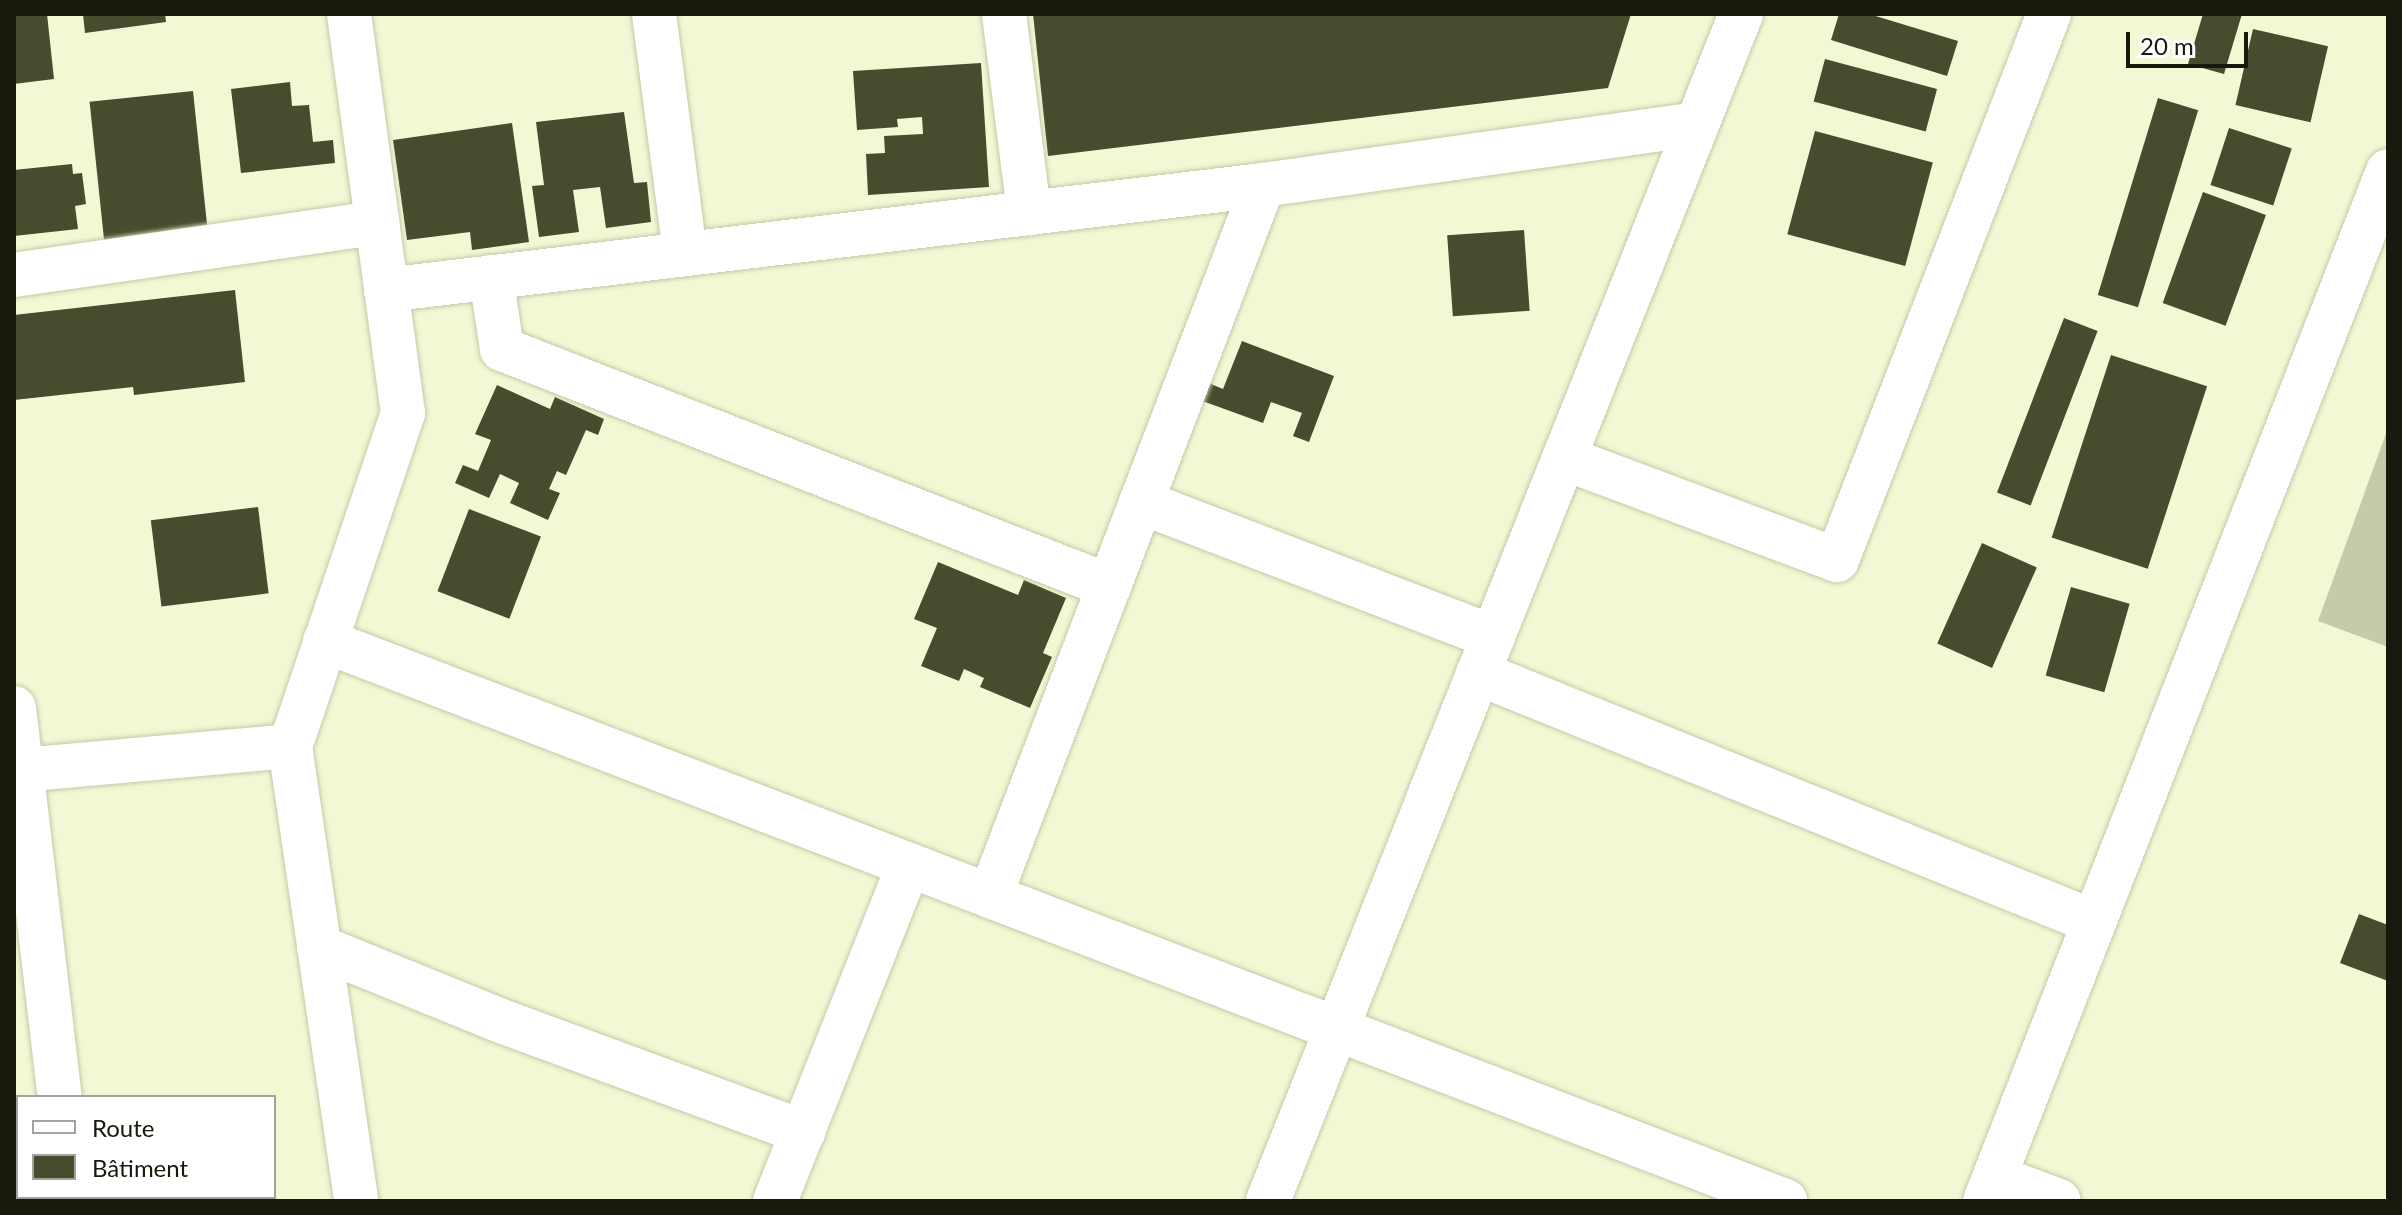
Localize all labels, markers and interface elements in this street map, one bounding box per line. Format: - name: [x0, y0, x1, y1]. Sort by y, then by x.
- scale bar: [2130, 16, 2252, 66]
- text: 20 m: [2140, 31, 2194, 60]
- legend: [16, 1095, 276, 1199]
- text: Route: [92, 1113, 154, 1142]
- text: Bâtiment: [92, 1153, 188, 1182]

